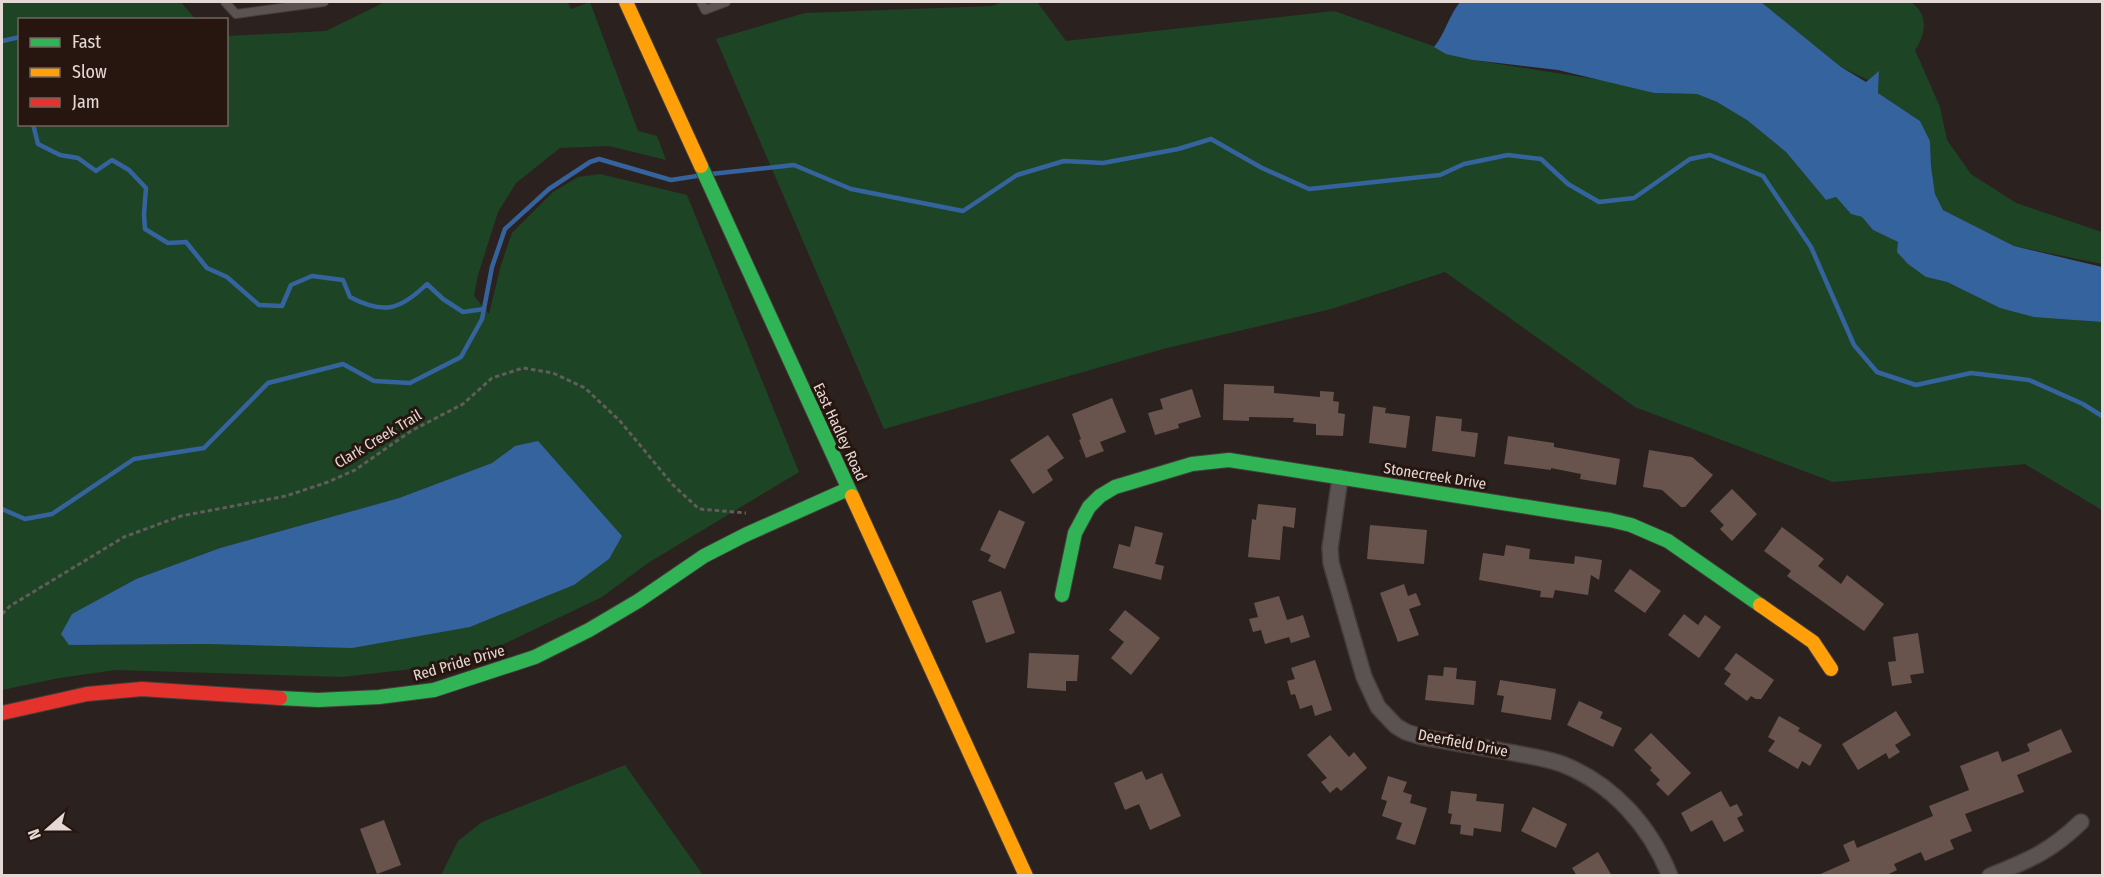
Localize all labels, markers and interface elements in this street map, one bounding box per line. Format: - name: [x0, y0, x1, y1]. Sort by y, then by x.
- legend: [18, 18, 228, 126]
- text: Fast: [72, 31, 101, 53]
- text: Slow: [72, 61, 107, 83]
- text: Jam: [72, 91, 100, 113]
- street label: East Hadley Road: [809, 380, 871, 484]
- street label: Clark Creek Trail: [331, 406, 425, 472]
- street label: Stonecreek Drive: [1382, 459, 1488, 493]
- street label: Red Pride Drive: [411, 641, 507, 685]
- street label: Deerfield Drive: [1417, 725, 1509, 761]
- north arrow: [18, 799, 78, 859]
- text: N: [24, 826, 45, 842]

